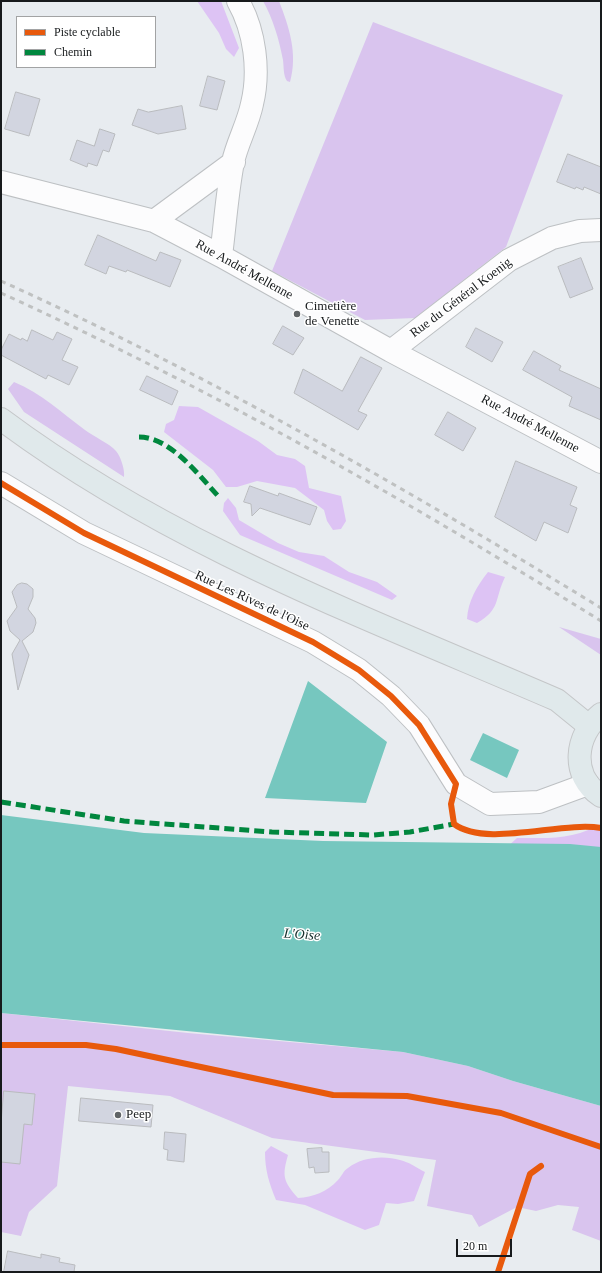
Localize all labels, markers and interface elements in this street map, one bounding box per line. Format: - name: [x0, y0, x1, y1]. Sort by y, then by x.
- legend: [16, 16, 156, 68]
- text: Piste cyclable: [54, 25, 120, 39]
- text: Chemin: [54, 45, 92, 59]
- street label: Rue André Mellenne: [193, 237, 295, 303]
- street label: Rue du Général Koenig: [407, 255, 515, 341]
- place label: Cimetière de Venette: [305, 299, 360, 330]
- marker: Cimetière de Venette: [292, 309, 302, 319]
- street label: Rue André Mellenne: [478, 392, 582, 456]
- street label: Rue Les Rives de l'Oise: [192, 568, 312, 634]
- water label: L'Oise: [283, 925, 321, 945]
- place label: Peep: [126, 1107, 151, 1123]
- marker: Peep: [113, 1110, 123, 1120]
- scale bar: [458, 1231, 514, 1257]
- text: 20 m: [463, 1239, 487, 1253]

